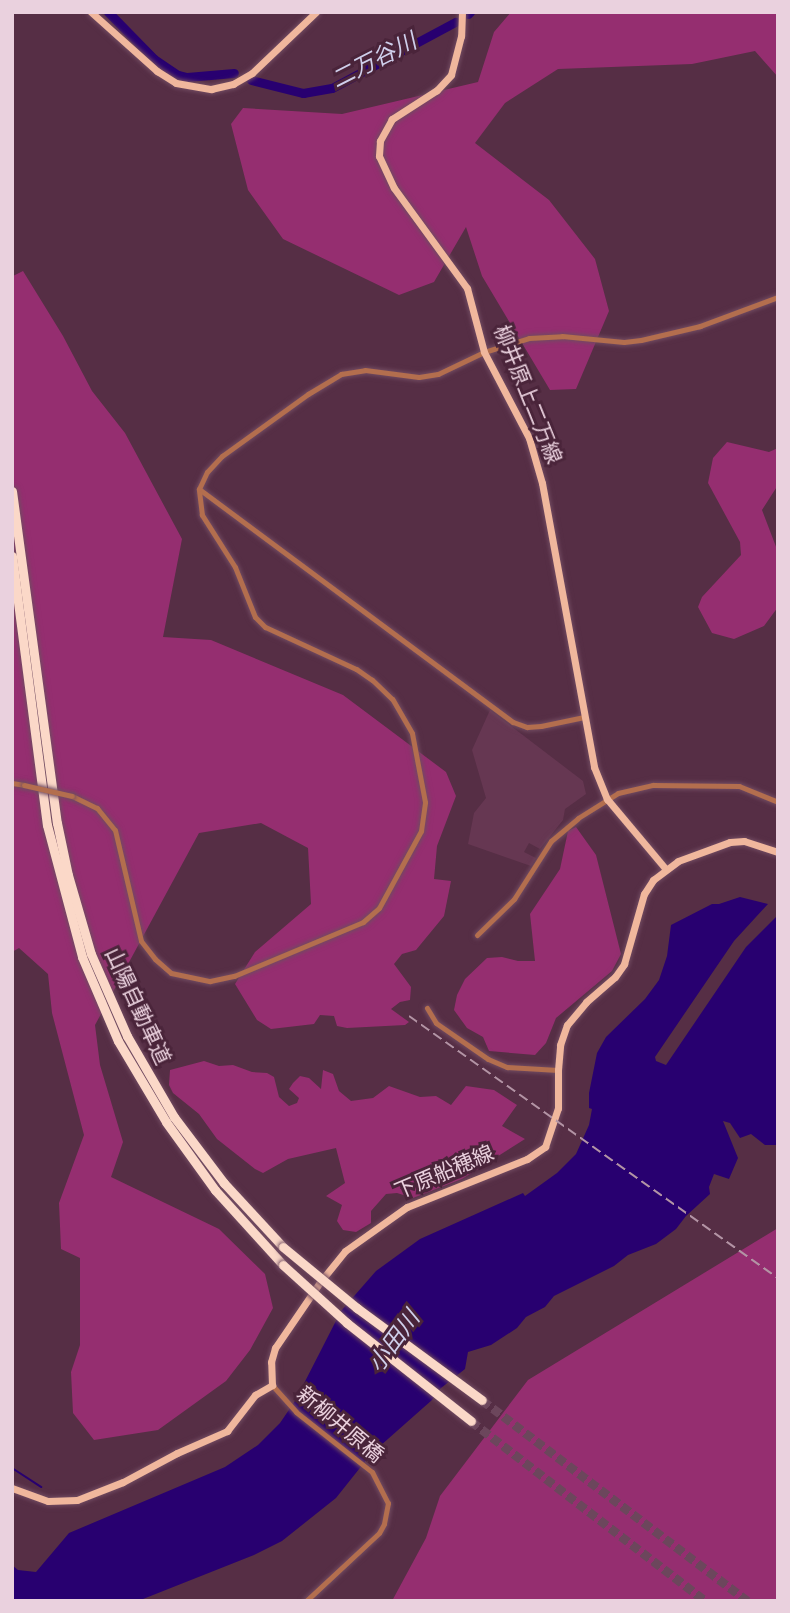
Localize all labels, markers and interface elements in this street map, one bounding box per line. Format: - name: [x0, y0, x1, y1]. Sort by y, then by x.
- water label: 二万谷川: [328, 30, 422, 96]
- street label: 柳井原上二万線: [487, 322, 565, 468]
- street label: 山陽自動車道: [98, 945, 174, 1069]
- street label: 下原船穂線: [392, 1142, 498, 1206]
- water label: 小田川: [365, 1307, 427, 1379]
- street label: 新柳井原橋: [291, 1383, 387, 1469]

